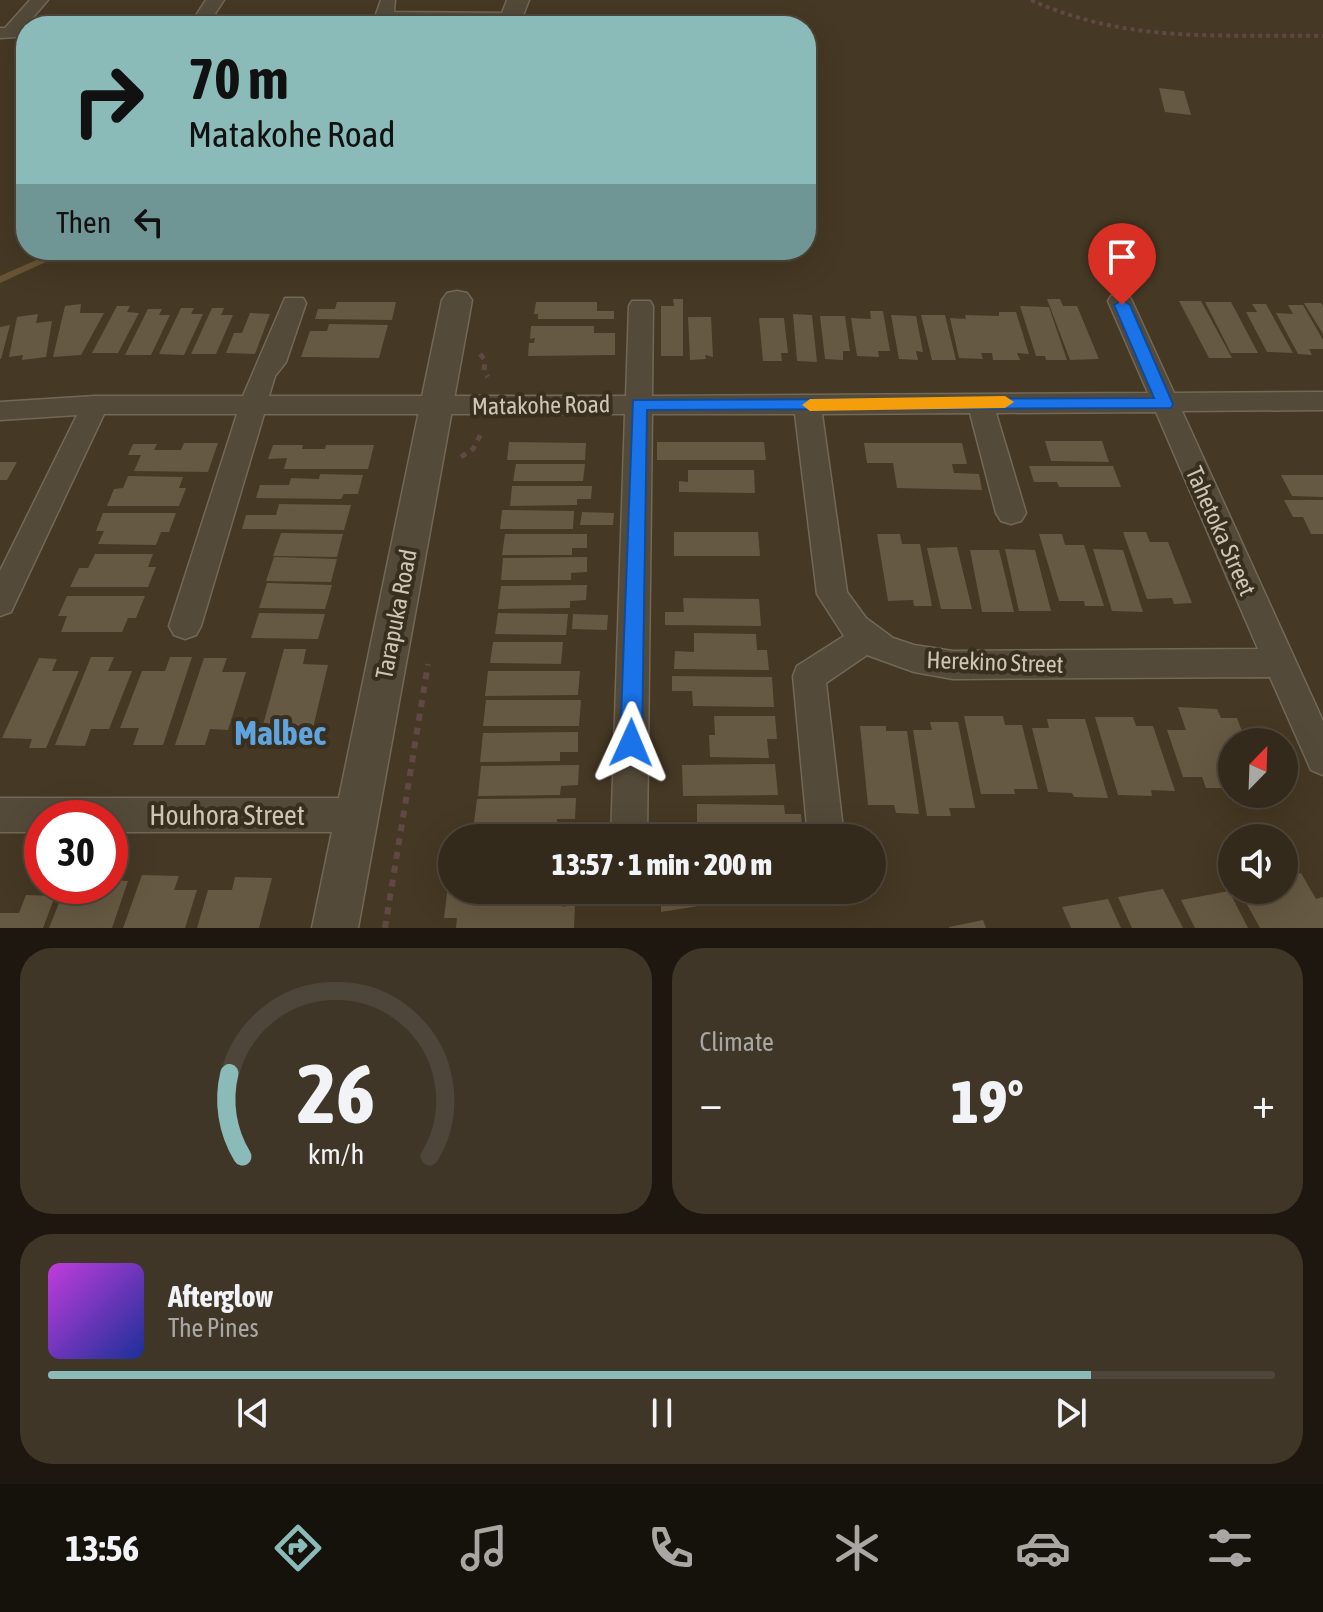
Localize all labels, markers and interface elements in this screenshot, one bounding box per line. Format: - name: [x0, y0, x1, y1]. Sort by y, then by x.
- text: 70 m: [188, 47, 289, 111]
- icon: right: [56, 48, 160, 152]
- text: Matakohe Road: [188, 113, 395, 155]
- icon: left: [127, 200, 171, 244]
- text: Then: [56, 205, 111, 239]
- pin: [1088, 223, 1156, 305]
- icon: arrive: [1100, 235, 1144, 279]
- street label: Matakohe Road: [472, 390, 610, 420]
- street label: Tahetoka Street: [1181, 462, 1261, 600]
- street label: Tarapuka Road: [370, 547, 422, 681]
- street label: Herekino Street: [926, 646, 1064, 678]
- position arrow: [589, 701, 673, 785]
- district label: Malbec: [234, 713, 326, 752]
- north arrow: [1218, 728, 1298, 808]
- map controls: [1218, 728, 1298, 904]
- street label: Houhora Street: [149, 799, 305, 831]
- speed limit sign: 30: [24, 800, 128, 904]
- button: sound: [1218, 824, 1298, 904]
- text: 13:57 · 1 min · 200 m: [552, 847, 772, 881]
- text: Climate: [700, 1027, 774, 1057]
- text: 26: [297, 1045, 375, 1141]
- text: 19°: [951, 1067, 1024, 1136]
- text: −: [700, 1077, 722, 1127]
- text: +: [1252, 1077, 1275, 1127]
- text: km/h: [307, 1137, 364, 1170]
- text: Afterglow: [168, 1279, 273, 1313]
- text: The Pines: [168, 1313, 259, 1343]
- icon: previous: [231, 1391, 275, 1435]
- icon: pause: [640, 1391, 684, 1435]
- icon: next: [1049, 1391, 1093, 1435]
- icon: directions: [270, 1520, 326, 1576]
- icon: music: [456, 1520, 512, 1576]
- icon: phone: [643, 1520, 699, 1576]
- icon: climate: [829, 1520, 885, 1576]
- icon: car: [1015, 1520, 1071, 1576]
- icon: filters: [1202, 1520, 1258, 1576]
- text: 13:56: [65, 1527, 139, 1569]

